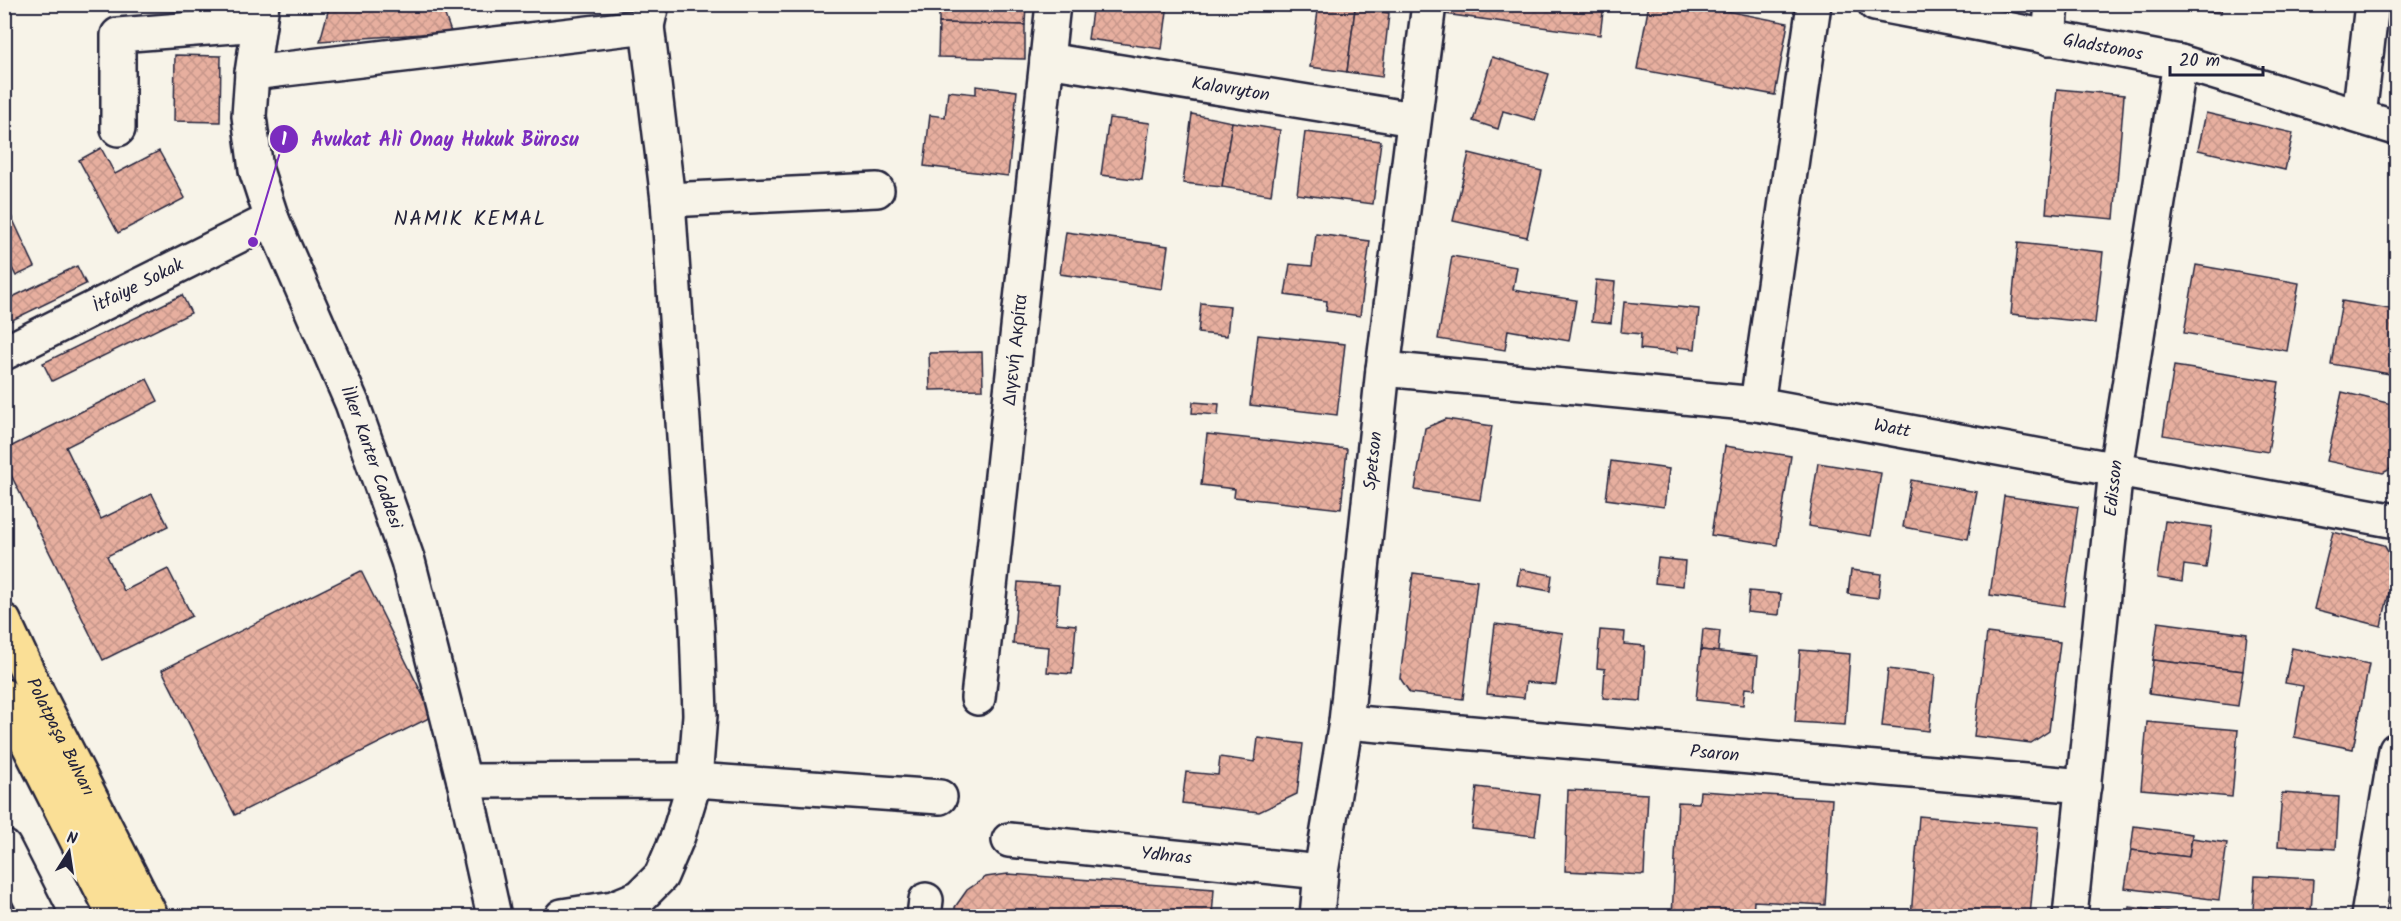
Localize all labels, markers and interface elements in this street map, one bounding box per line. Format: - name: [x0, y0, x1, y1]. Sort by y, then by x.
- street label: Gladstonos: [2060, 26, 2146, 69]
- scale bar: [2170, 39, 2263, 77]
- text: 20 m: [2179, 47, 2220, 76]
- street label: Kalavryton: [1189, 69, 1272, 110]
- callout: Avukat Ali Onay Hukuk Bürosu: [269, 120, 591, 158]
- text: Avukat Ali Onay Hukuk Bürosu: [311, 125, 579, 157]
- text: 1: [281, 126, 287, 155]
- district label: NAMIK KEMAL: [394, 203, 546, 236]
- street label: İtfaiye Sokak: [87, 251, 189, 321]
- street label: Διγενή Ακρίτα: [995, 293, 1036, 407]
- street label: İlker Karter Caddesi: [332, 381, 410, 534]
- street label: Watt: [1872, 411, 1914, 446]
- street label: Spetson: [1356, 430, 1391, 491]
- street label: Edisson: [2097, 458, 2132, 518]
- street label: Polatpaşa Bulvarı: [18, 673, 102, 801]
- street label: Psaron: [1689, 737, 1741, 771]
- north arrow: [39, 822, 99, 882]
- text: N: [64, 826, 79, 852]
- street label: Ydhras: [1139, 839, 1193, 873]

